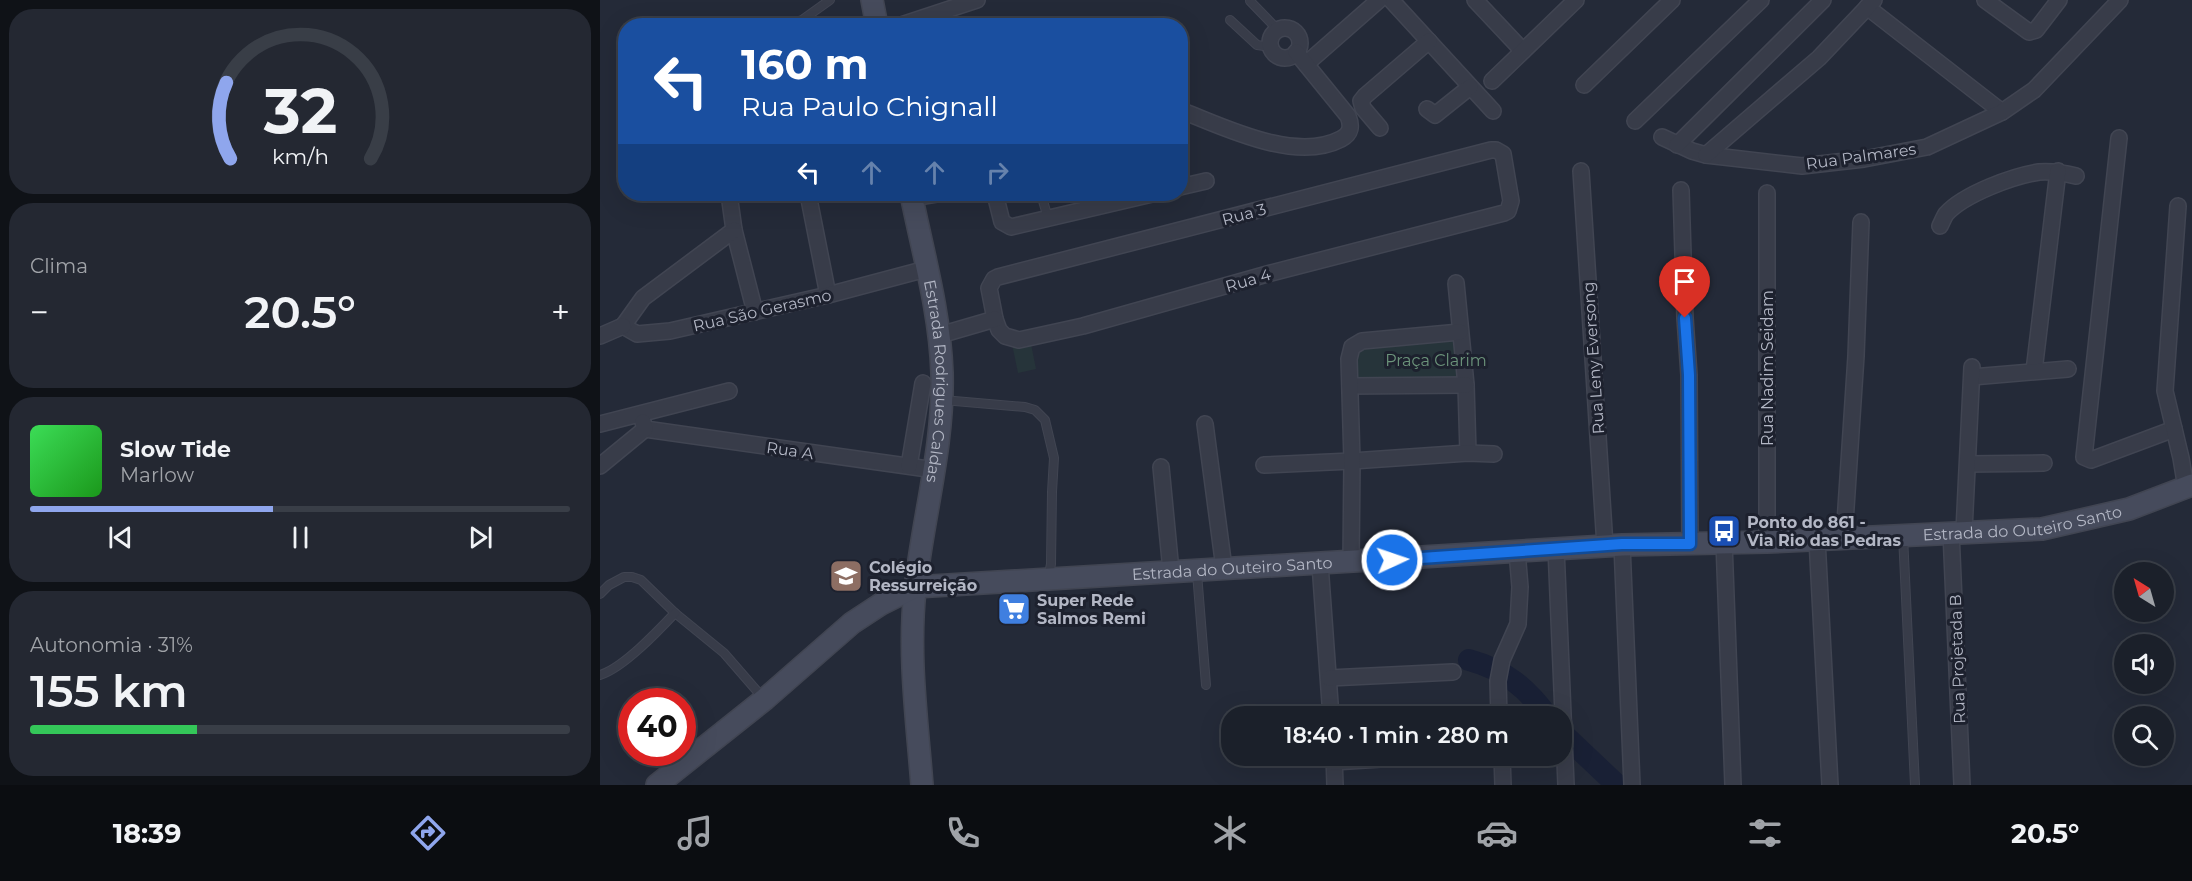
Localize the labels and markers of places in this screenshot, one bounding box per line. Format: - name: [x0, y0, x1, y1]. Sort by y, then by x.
- pin: [1659, 256, 1710, 318]
- bus stop icon: Ponto do 861 - Via Rio das Pedras: [1706, 513, 1742, 549]
- place label: Ponto do 861 - Via Rio das Pedras: [1746, 513, 1901, 550]
- school or university icon: Colégio Ressurreição: [828, 558, 864, 594]
- place label: Colégio Ressurreição: [869, 558, 977, 596]
- supermarket icon: Super Rede Salmos Remi: [996, 591, 1032, 627]
- place label: Super Rede Salmos Remi: [1037, 591, 1146, 628]

